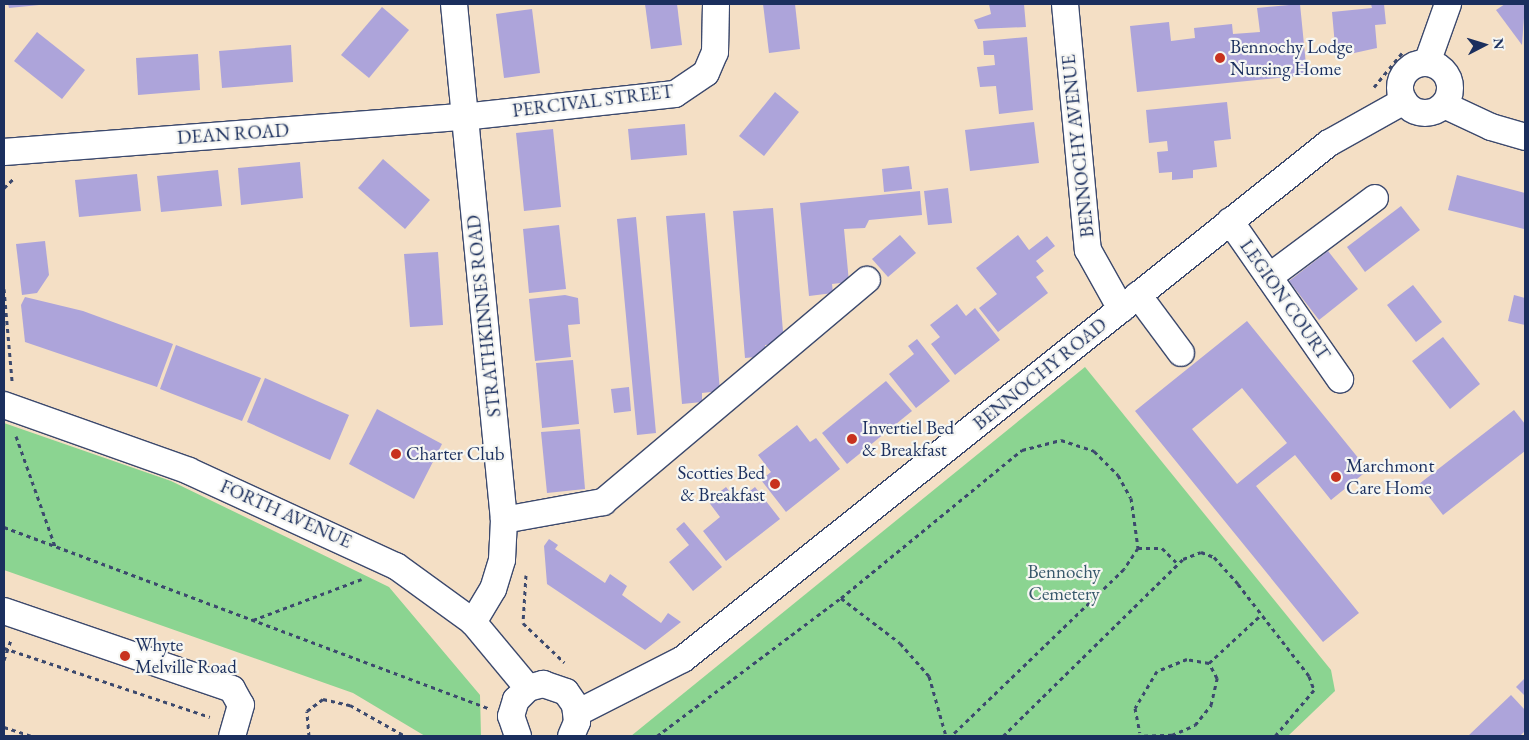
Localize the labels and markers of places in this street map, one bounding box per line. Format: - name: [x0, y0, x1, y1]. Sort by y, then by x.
- place label: Bennochy Lodge Nursing Home: [1230, 36, 1353, 80]
- marker: Bennochy Lodge Nursing Home: [1214, 52, 1226, 64]
- place label: Invertiel Bed & Breakfast: [862, 417, 954, 461]
- marker: Invertiel Bed & Breakfast: [846, 433, 858, 445]
- place label: Charter Club: [406, 443, 505, 465]
- marker: Charter Club: [390, 448, 402, 460]
- place label: Marchmont Care Home: [1346, 455, 1434, 499]
- place label: Scotties Bed & Breakfast: [677, 462, 765, 506]
- marker: Marchmont Care Home: [1330, 471, 1342, 483]
- marker: Scotties Bed & Breakfast: [769, 478, 781, 490]
- place label: Whyte Melville Road: [135, 634, 237, 678]
- marker: Whyte Melville Road: [119, 650, 131, 662]

